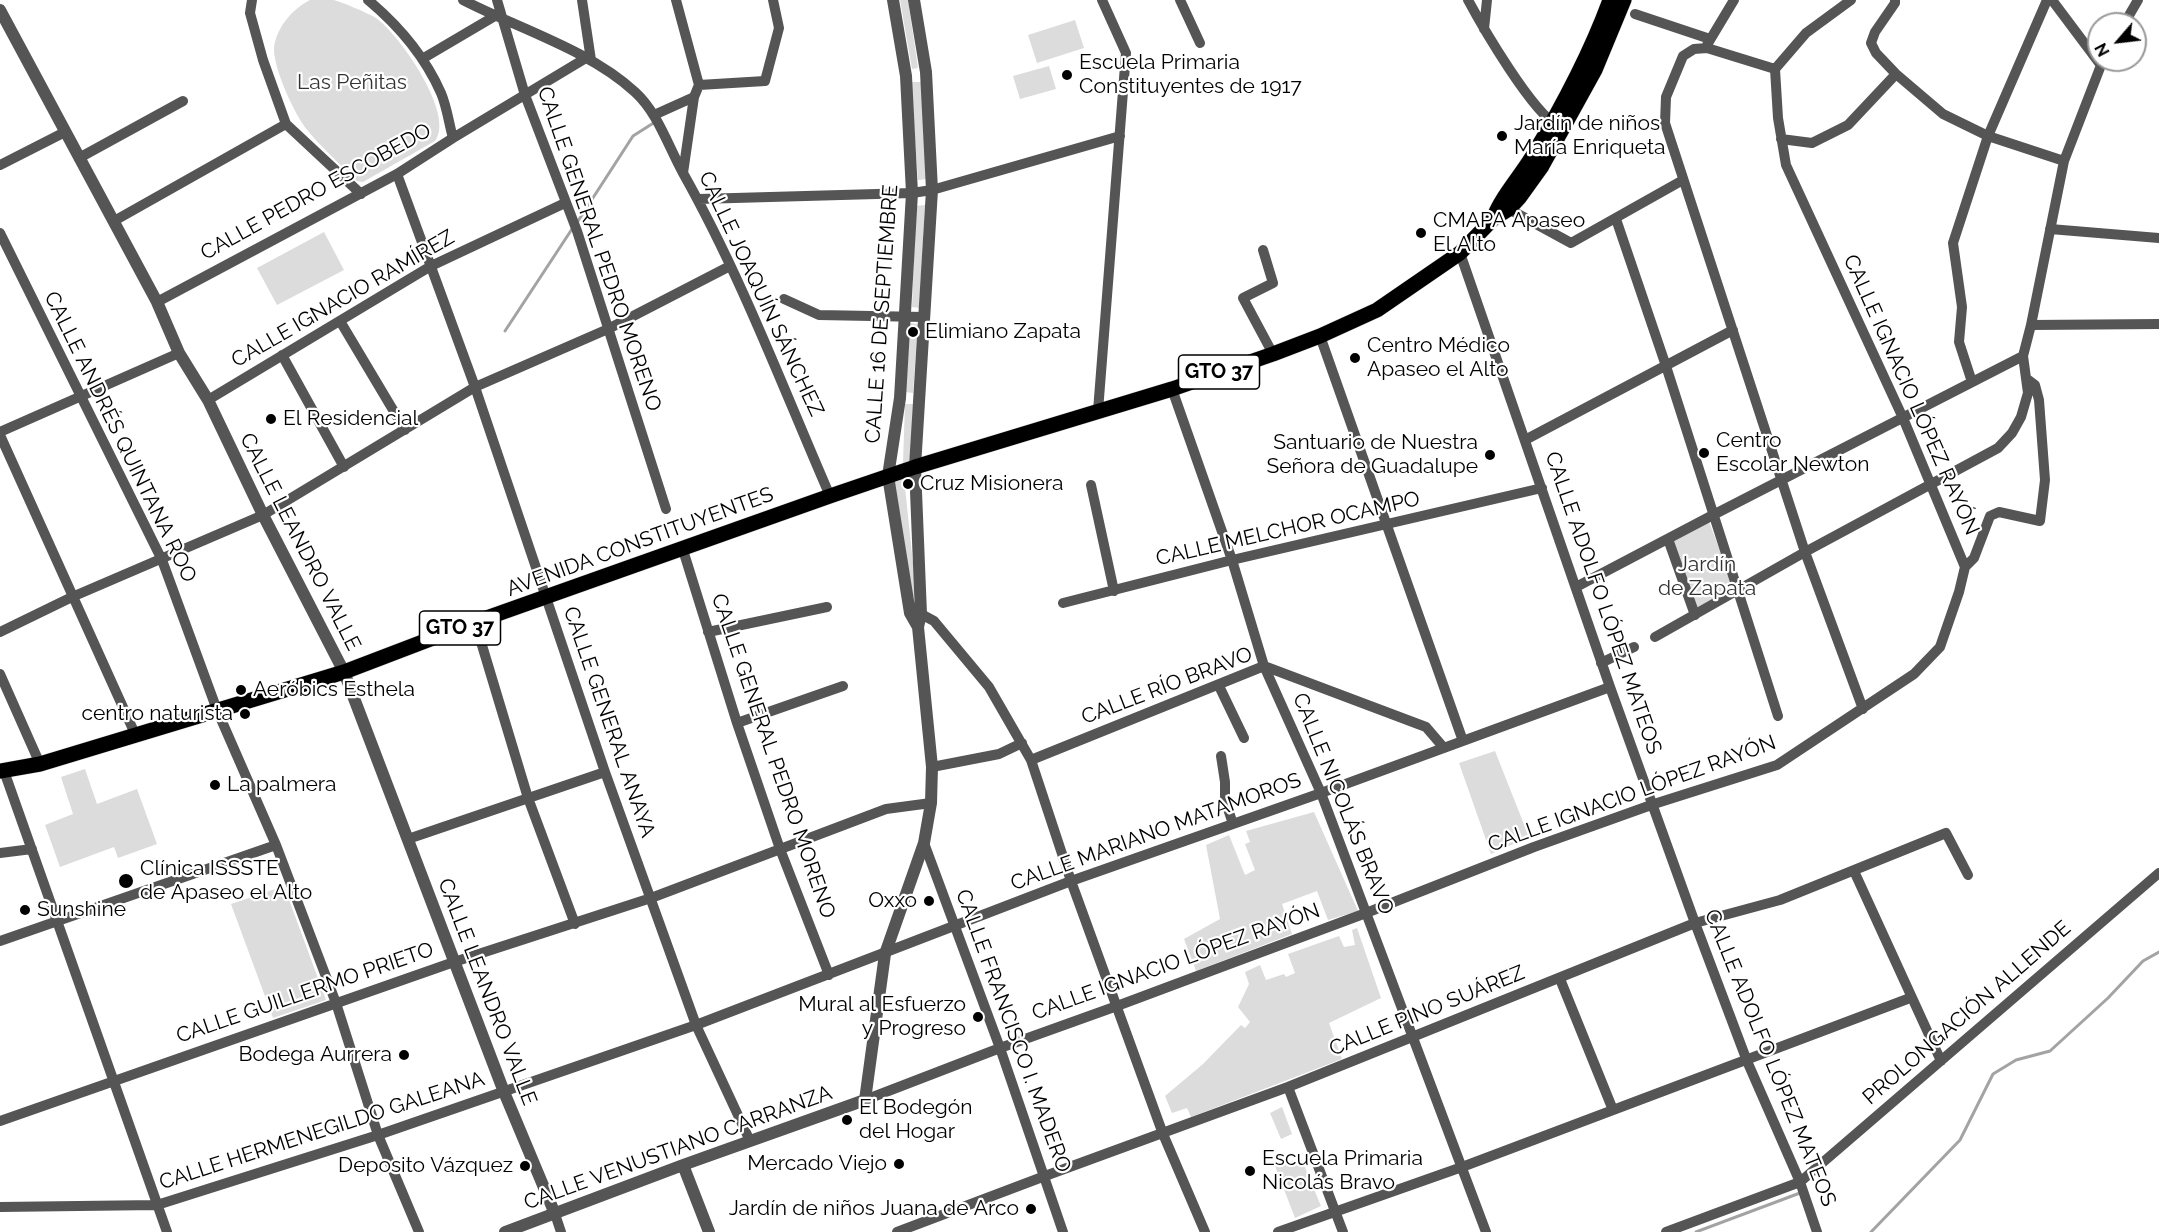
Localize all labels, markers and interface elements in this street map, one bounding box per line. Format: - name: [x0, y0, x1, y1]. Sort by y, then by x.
- north arrow: [2087, 12, 2147, 72]
- text: N: [2091, 40, 2114, 60]
- place label: Escuela Primaria Constituyentes de 1917: [1079, 50, 1302, 100]
- marker: Escuela Primaria Constituyentes de 1917: [1060, 68, 1074, 82]
- park label: Las Peñitas: [297, 70, 407, 96]
- street label: CALLE GENERAL PEDRO MORENO: [531, 83, 667, 415]
- place label: Jardín de niños María Enriqueta: [1514, 111, 1666, 161]
- street label: CALLE PEDRO ESCOBEDO: [196, 118, 436, 266]
- marker: Jardín de niños María Enriqueta: [1495, 129, 1509, 143]
- street label: CALLE JOAQUÍN SÁNCHEZ: [693, 168, 829, 420]
- street label: CALLE 16 DE SEPTIEMBRE: [860, 184, 904, 444]
- place label: CMAPA Apaseo El Alto: [1433, 208, 1585, 258]
- street label: CALLE IGNACIO RAMÍREZ: [227, 225, 459, 373]
- marker: CMAPA Apaseo El Alto: [1414, 226, 1428, 240]
- street label: CALLE IGNACIO LÓPEZ RAYÓN: [1838, 251, 1984, 539]
- street label: CALLE ANDRÉS QUINTANA ROO: [38, 287, 202, 587]
- place label: Elimiano Zapata: [925, 319, 1081, 345]
- marker: Elimiano Zapata: [906, 325, 920, 339]
- place label: Centro Médico Apaseo el Alto: [1367, 333, 1510, 383]
- marker: Centro Médico Apaseo el Alto: [1348, 351, 1362, 365]
- road number: GTO 37: [1178, 355, 1260, 389]
- place label: El Residencial: [283, 406, 418, 432]
- marker: El Residencial: [264, 412, 278, 426]
- place label: Centro Escolar Newton: [1716, 428, 1869, 478]
- street label: CALLE LEANDRO VALLE: [234, 429, 366, 655]
- place label: Santuario de Nuestra Señora de Guadalupe: [1266, 430, 1478, 480]
- marker: Centro Escolar Newton: [1697, 446, 1711, 460]
- marker: Santuario de Nuestra Señora de Guadalupe: [1483, 448, 1497, 462]
- street label: CALLE ADOLFO LÓPEZ MATEOS: [1539, 448, 1667, 758]
- place label: Cruz Misionera: [920, 471, 1063, 497]
- marker: Cruz Misionera: [901, 477, 915, 491]
- street label: AVENIDA CONSTITUYENTES: [503, 482, 777, 602]
- street label: CALLE MELCHOR OCAMPO: [1154, 486, 1422, 572]
- park label: Jardín de Zapata: [1658, 552, 1756, 602]
- street label: CALLE GENERAL PEDRO MORENO: [705, 590, 841, 922]
- street label: CALLE GENERAL ANAYA: [558, 603, 660, 841]
- road number: GTO 37: [420, 611, 500, 645]
- street label: CALLE RÍO BRAVO: [1078, 642, 1256, 730]
- place label: Aeróbics Esthela: [253, 677, 415, 703]
- marker: Aeróbics Esthela: [234, 683, 248, 697]
- street label: CALLE NICOLÁS BRAVO: [1287, 689, 1399, 919]
- place label: centro naturista: [82, 701, 233, 727]
- marker: centro naturista: [238, 707, 252, 721]
- street label: CALLE IGNACIO LÓPEZ RAYÓN: [1485, 730, 1779, 858]
- street label: CALLE MARIANO MATAMOROS: [1007, 768, 1305, 896]
- place label: La palmera: [227, 772, 337, 798]
- marker: La palmera: [208, 778, 222, 792]
- place label: Clínica ISSSTE de Apaseo el Alto: [140, 856, 312, 906]
- marker: Clínica ISSSTE de Apaseo el Alto: [117, 872, 135, 890]
- street label: CALLE LEANDRO VALLE: [432, 875, 542, 1109]
- street label: CALLE FRANCISCO I. MADERO: [950, 886, 1076, 1176]
- place label: Oxxo: [868, 888, 917, 914]
- marker: Oxxo: [922, 894, 936, 908]
- place label: Sunshine: [37, 897, 126, 923]
- street label: CALLE IGNACIO LÓPEZ RAYÓN: [1029, 898, 1323, 1026]
- marker: Sunshine: [18, 903, 32, 917]
- street label: CALLE ADOLFO LÓPEZ MATEOS: [1699, 906, 1841, 1210]
- street label: PROLONGACIÓN ALLENDE: [1858, 916, 2076, 1110]
- street label: CALLE GUILLERMO PRIETO: [173, 937, 437, 1049]
- street label: CALLE PINO SUÁREZ: [1326, 960, 1528, 1062]
- place label: Mural al Esfuerzo y Progreso: [798, 992, 966, 1042]
- marker: Mural al Esfuerzo y Progreso: [971, 1010, 985, 1024]
- place label: Bodega Aurrera: [238, 1042, 392, 1068]
- marker: Bodega Aurrera: [397, 1048, 411, 1062]
- street label: CALLE HERMENEGILDO GALEANA: [156, 1066, 488, 1196]
- street label: CALLE VENUSTIANO CARRANZA: [521, 1080, 835, 1216]
- place label: El Bodegón del Hogar: [859, 1095, 972, 1145]
- marker: El Bodegón del Hogar: [840, 1113, 854, 1127]
- place label: Escuela Primaria Nicolás Bravo: [1262, 1146, 1423, 1196]
- place label: Mercado Viejo: [747, 1151, 887, 1177]
- place label: Deposito Vázquez: [338, 1153, 513, 1179]
- marker: Mercado Viejo: [892, 1157, 906, 1171]
- marker: Deposito Vázquez: [518, 1159, 532, 1173]
- marker: Escuela Primaria Nicolás Bravo: [1243, 1164, 1257, 1178]
- place label: Jardín de niños Juana de Arco: [729, 1196, 1019, 1222]
- marker: Jardín de niños Juana de Arco: [1024, 1202, 1038, 1216]

